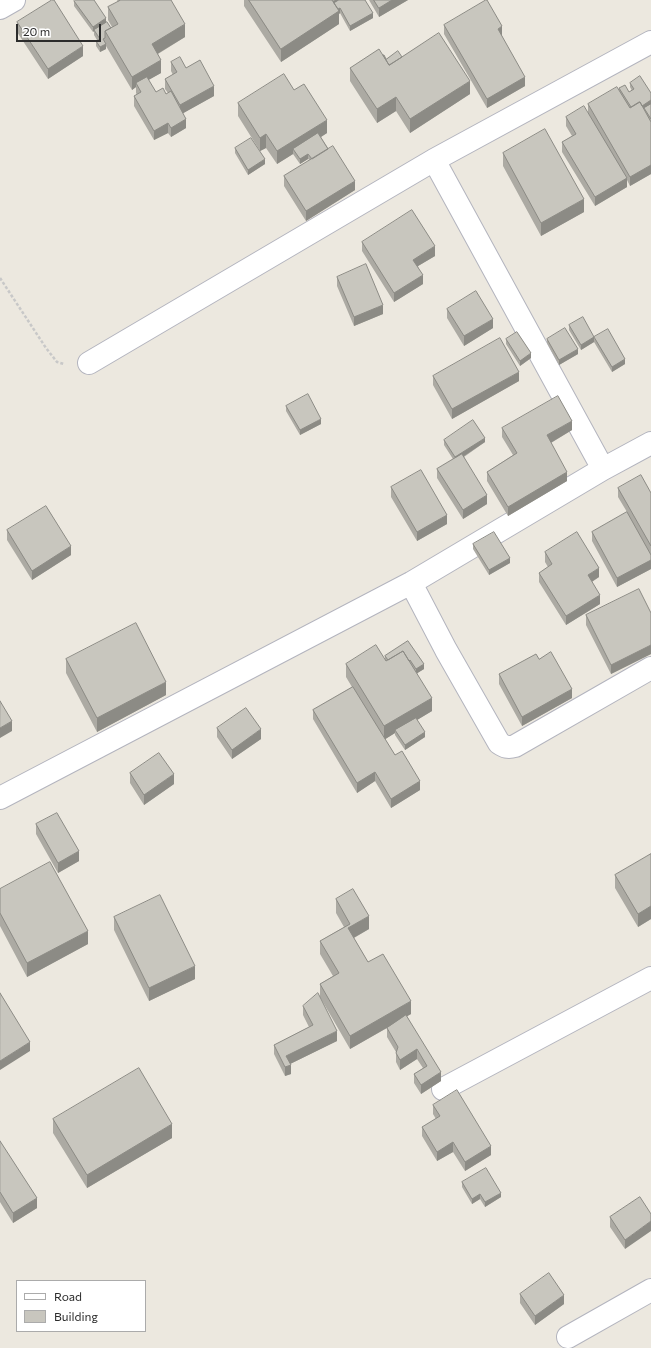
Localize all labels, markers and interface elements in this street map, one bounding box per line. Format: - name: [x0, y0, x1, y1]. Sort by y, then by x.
- scale bar: [18, 16, 103, 42]
- text: 20 m: [23, 24, 50, 38]
- legend: [16, 1280, 146, 1332]
- text: Road: [54, 1289, 82, 1303]
- text: Building: [54, 1309, 98, 1323]

